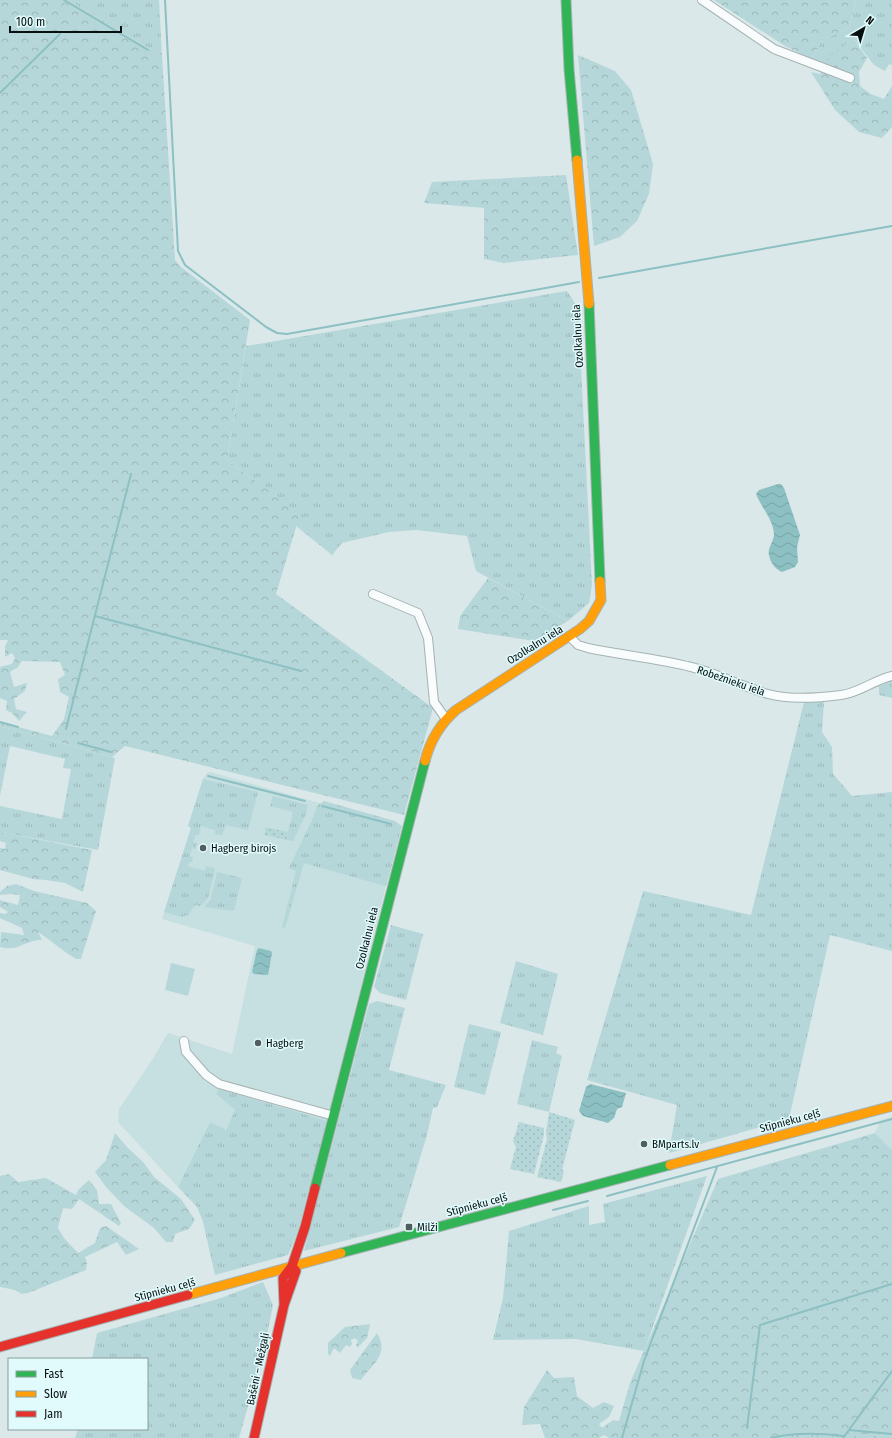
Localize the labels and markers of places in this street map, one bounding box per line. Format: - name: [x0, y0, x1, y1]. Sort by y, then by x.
- place label: Hagberg birojs: [211, 842, 277, 855]
- marker: Hagberg birojs: [198, 843, 208, 853]
- place label: Hagberg: [266, 1037, 304, 1050]
- marker: Hagberg: [253, 1038, 263, 1048]
- place label: BMparts.lv: [652, 1138, 699, 1151]
- marker: BMparts.lv: [639, 1139, 649, 1149]
- place label: Milži: [417, 1221, 438, 1234]
- marker: Milži: [404, 1222, 414, 1232]

